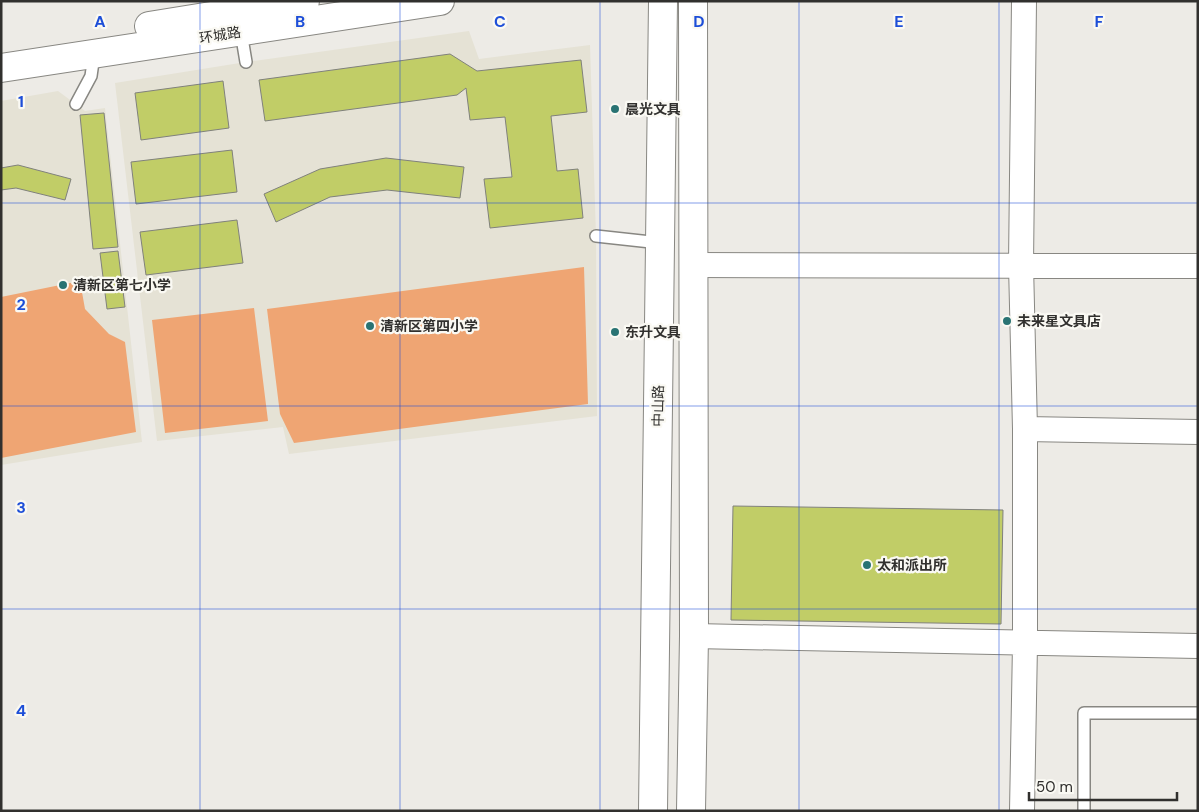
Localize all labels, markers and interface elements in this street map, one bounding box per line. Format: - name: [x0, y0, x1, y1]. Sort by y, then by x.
- text: A: [94, 11, 106, 32]
- text: B: [295, 11, 305, 32]
- text: C: [494, 11, 506, 32]
- text: D: [693, 11, 705, 32]
- text: E: [894, 11, 904, 32]
- text: F: [1095, 11, 1104, 32]
- street label: 环城路: [198, 23, 242, 47]
- text: 1: [18, 91, 24, 112]
- place label: 晨光文具: [625, 100, 681, 118]
- marker: 晨光文具: [609, 103, 621, 115]
- place label: 清新区第七小学: [73, 276, 171, 294]
- marker: 清新区第七小学: [57, 279, 69, 291]
- text: 2: [16, 294, 26, 315]
- place label: 未来星文具店: [1017, 312, 1101, 330]
- marker: 未来星文具店: [1001, 315, 1013, 327]
- place label: 清新区第四小学: [380, 317, 478, 335]
- marker: 清新区第四小学: [364, 320, 376, 332]
- place label: 东升文具: [625, 323, 681, 341]
- marker: 东升文具: [609, 326, 621, 338]
- street label: 中山路: [649, 385, 667, 427]
- text: 3: [16, 497, 26, 518]
- place label: 太和派出所: [877, 556, 947, 574]
- marker: 太和派出所: [861, 559, 873, 571]
- text: 4: [16, 700, 26, 721]
- scale bar: [1029, 770, 1176, 802]
- text: 50 m: [1036, 777, 1073, 797]

